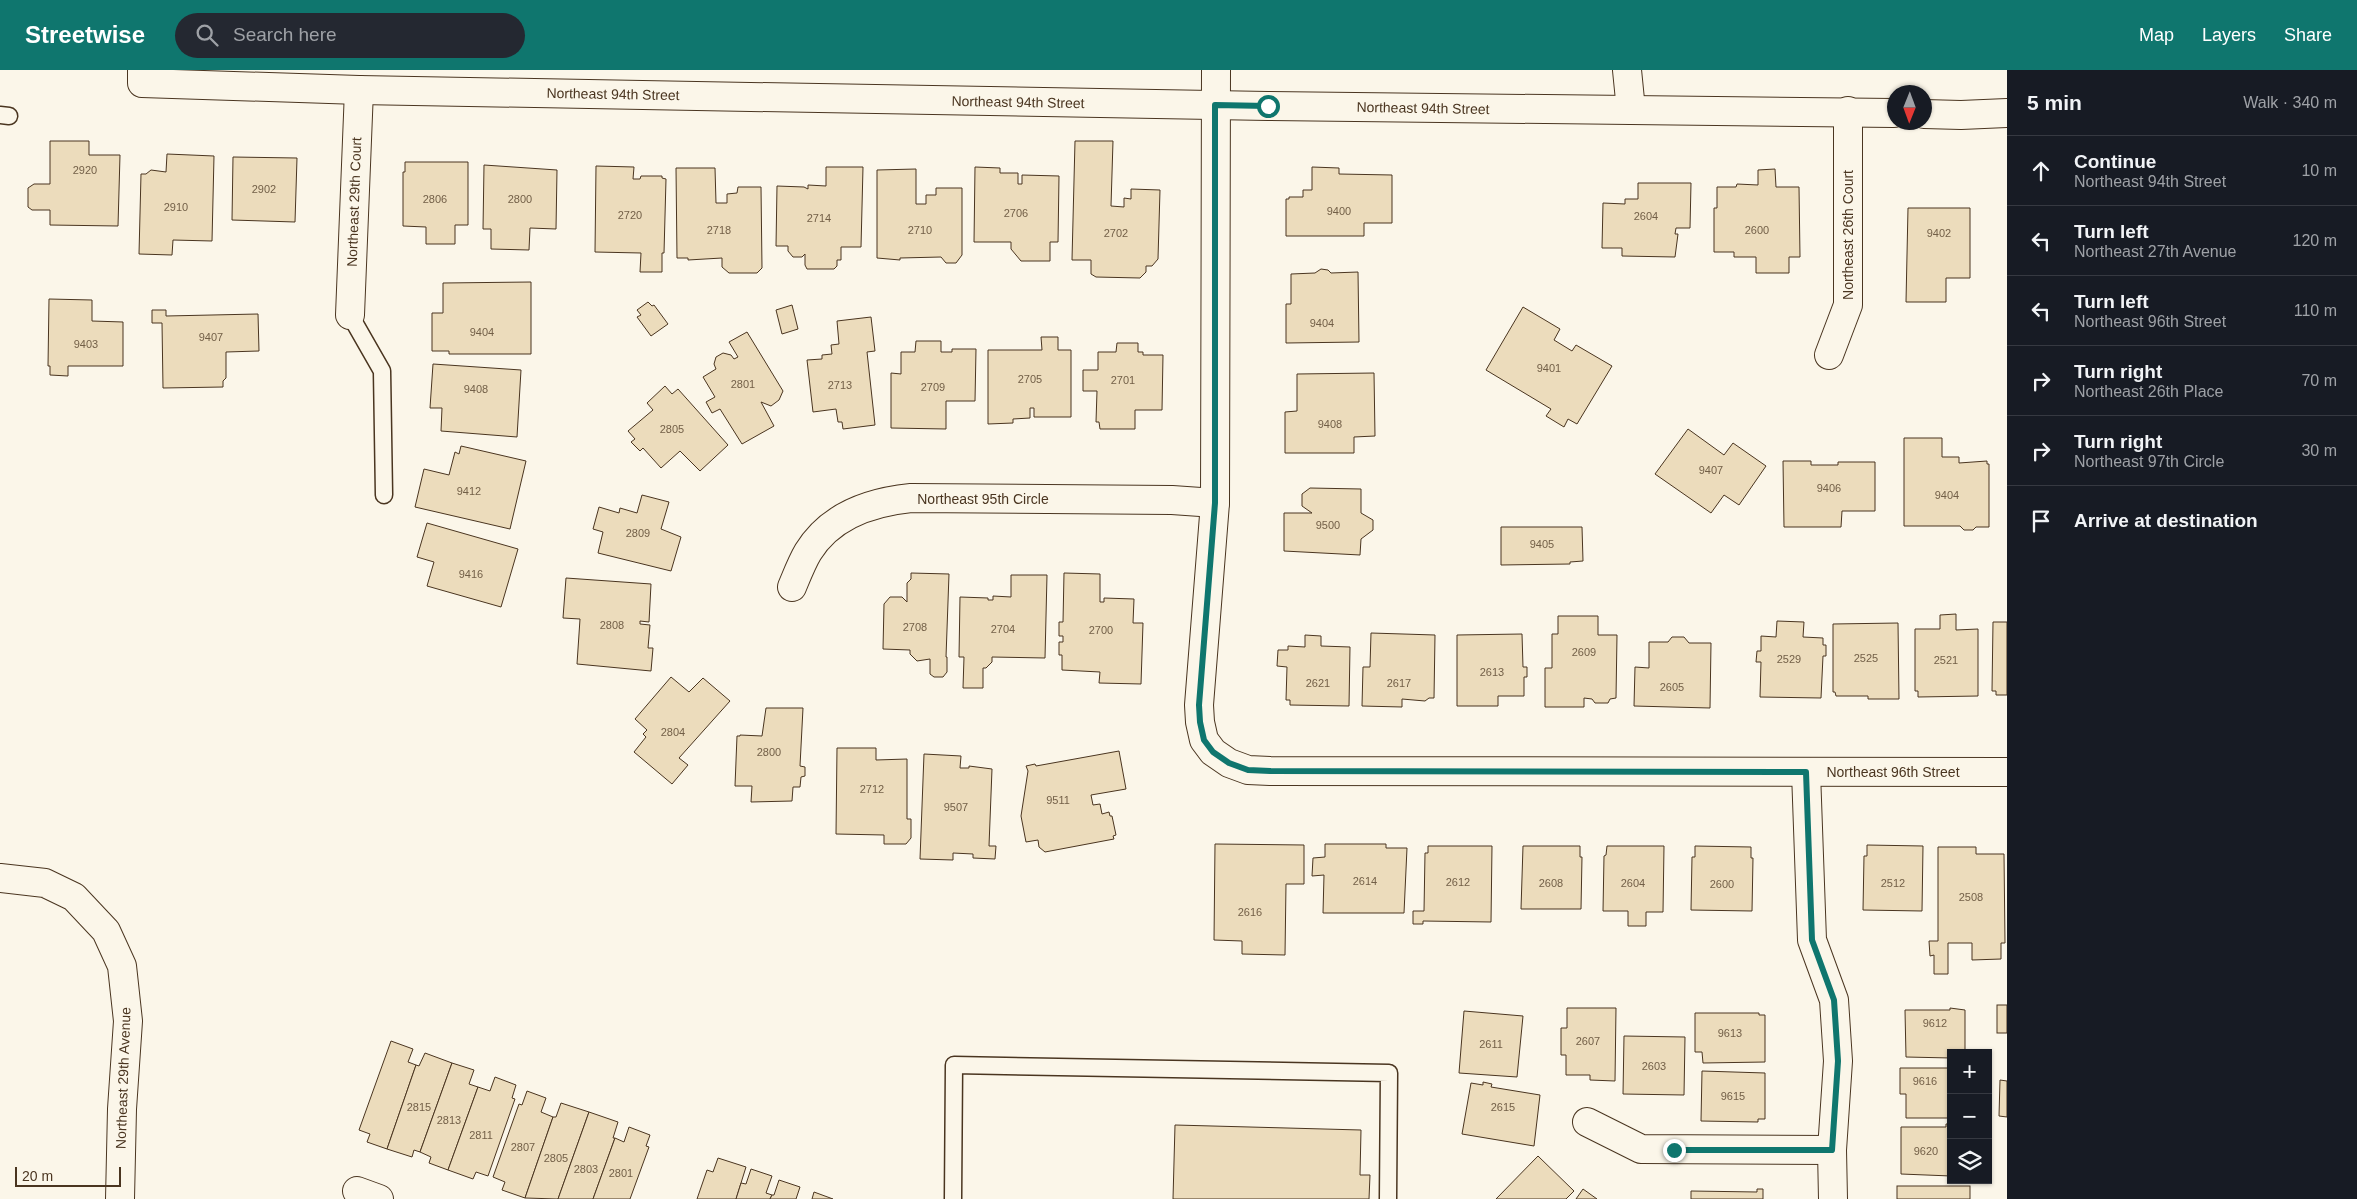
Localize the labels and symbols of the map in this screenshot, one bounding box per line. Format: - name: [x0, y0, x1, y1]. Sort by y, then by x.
- street label: Northeast 94th Street: [546, 85, 680, 103]
- north arrow: [1887, 85, 1932, 130]
- street label: Northeast 94th Street: [951, 93, 1085, 111]
- route start: [1257, 95, 1280, 118]
- street label: Northeast 94th Street: [1356, 99, 1490, 117]
- street label: Northeast 29th Court: [344, 137, 364, 267]
- house number: 2920: [73, 164, 97, 176]
- street label: Northeast 26th Court: [1840, 170, 1856, 300]
- house number: 2902: [252, 183, 276, 195]
- house number: 2806: [423, 193, 447, 205]
- house number: 2800: [508, 193, 532, 205]
- house number: 2910: [164, 201, 188, 213]
- house number: 9400: [1327, 205, 1351, 217]
- house number: 2706: [1004, 207, 1028, 219]
- house number: 2720: [618, 209, 642, 221]
- house number: 2604: [1634, 210, 1658, 222]
- house number: 2714: [807, 212, 831, 224]
- house number: 2718: [707, 224, 731, 236]
- house number: 2710: [908, 224, 932, 236]
- house number: 2600: [1745, 224, 1769, 236]
- house number: 2702: [1104, 227, 1128, 239]
- house number: 9402: [1927, 227, 1951, 239]
- house number: 9404: [1310, 317, 1334, 329]
- house number: 9404: [470, 326, 494, 338]
- house number: 9407: [199, 331, 223, 343]
- house number: 9403: [74, 338, 98, 350]
- house number: 9401: [1537, 362, 1561, 374]
- house number: 2705: [1018, 373, 1042, 385]
- house number: 2701: [1111, 374, 1135, 386]
- house number: 2801: [731, 378, 755, 390]
- house number: 2713: [828, 379, 852, 391]
- house number: 2709: [921, 381, 945, 393]
- house number: 9408: [464, 383, 488, 395]
- house number: 9408: [1318, 418, 1342, 430]
- house number: 2805: [660, 423, 684, 435]
- house number: 9407: [1699, 464, 1723, 476]
- house number: 9406: [1817, 482, 1841, 494]
- house number: 9412: [457, 485, 481, 497]
- house number: 9404: [1935, 489, 1959, 501]
- street label: Northeast 95th Circle: [917, 491, 1049, 507]
- house number: 9500: [1316, 519, 1340, 531]
- house number: 2809: [626, 527, 650, 539]
- house number: 9405: [1530, 538, 1554, 550]
- house number: 9416: [459, 568, 483, 580]
- house number: 2808: [600, 619, 624, 631]
- house number: 2708: [903, 621, 927, 633]
- house number: 2704: [991, 623, 1015, 635]
- house number: 2700: [1089, 624, 1113, 636]
- house number: 2609: [1572, 646, 1596, 658]
- house number: 2525: [1854, 652, 1878, 664]
- house number: 2529: [1777, 653, 1801, 665]
- house number: 2521: [1934, 654, 1958, 666]
- house number: 2613: [1480, 666, 1504, 678]
- house number: 2621: [1306, 677, 1330, 689]
- house number: 2617: [1387, 677, 1411, 689]
- house number: 2605: [1660, 681, 1684, 693]
- house number: 2804: [661, 726, 685, 738]
- house number: 2800: [757, 746, 781, 758]
- street label: Northeast 96th Street: [1826, 764, 1960, 780]
- house number: 2712: [860, 783, 884, 795]
- house number: 9511: [1046, 794, 1070, 806]
- house number: 9507: [944, 801, 968, 813]
- house number: 2614: [1353, 875, 1377, 887]
- house number: 2612: [1446, 876, 1470, 888]
- house number: 2608: [1539, 877, 1563, 889]
- house number: 2604: [1621, 877, 1645, 889]
- house number: 2512: [1881, 877, 1905, 889]
- house number: 2600: [1710, 878, 1734, 890]
- house number: 2508: [1959, 891, 1983, 903]
- house number: 2616: [1238, 906, 1262, 918]
- street label: Northeast 29th Avenue: [113, 1006, 133, 1149]
- house number: 9612: [1923, 1017, 1947, 1029]
- house number: 9613: [1718, 1027, 1742, 1039]
- house number: 2607: [1576, 1035, 1600, 1047]
- house number: 2611: [1479, 1038, 1503, 1050]
- house number: 2603: [1642, 1060, 1666, 1072]
- house number: 9616: [1913, 1075, 1937, 1087]
- house number: 9615: [1721, 1090, 1745, 1102]
- house number: 2815: [407, 1101, 431, 1113]
- house number: 2615: [1491, 1101, 1515, 1113]
- house number: 2813: [437, 1114, 461, 1126]
- house number: 2811: [469, 1129, 493, 1141]
- route end: [1663, 1139, 1686, 1162]
- house number: 2807: [511, 1141, 535, 1153]
- house number: 9620: [1914, 1145, 1938, 1157]
- house number: 2805: [544, 1152, 568, 1164]
- house number: 2803: [574, 1163, 598, 1175]
- scale bar: [15, 1164, 121, 1187]
- house number: 2801: [609, 1167, 633, 1179]

